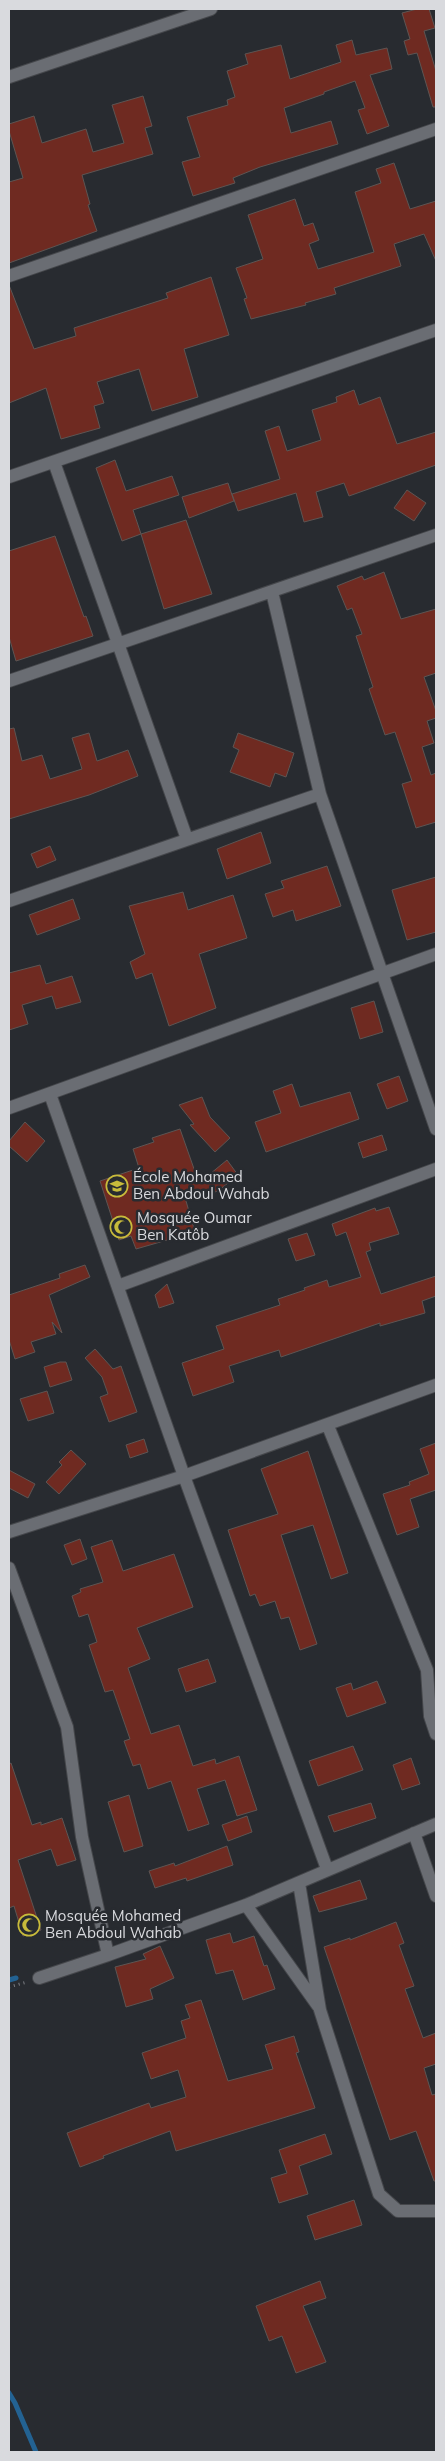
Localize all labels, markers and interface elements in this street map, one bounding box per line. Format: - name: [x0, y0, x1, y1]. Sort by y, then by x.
- place label: École Mohamed Ben Abdoul Wahab: [133, 1167, 269, 1203]
- school or university icon: École Mohamed Ben Abdoul Wahab: [105, 1174, 129, 1198]
- place label: Mosquée Oumar Ben Katôb: [137, 1208, 252, 1244]
- mosque icon: Mosquée Oumar Ben Katôb: [109, 1215, 133, 1239]
- place label: Mosquée Mohamed Ben Abdoul Wahab: [45, 1906, 181, 1942]
- mosque icon: Mosquée Mohamed Ben Abdoul Wahab: [17, 1913, 41, 1937]

